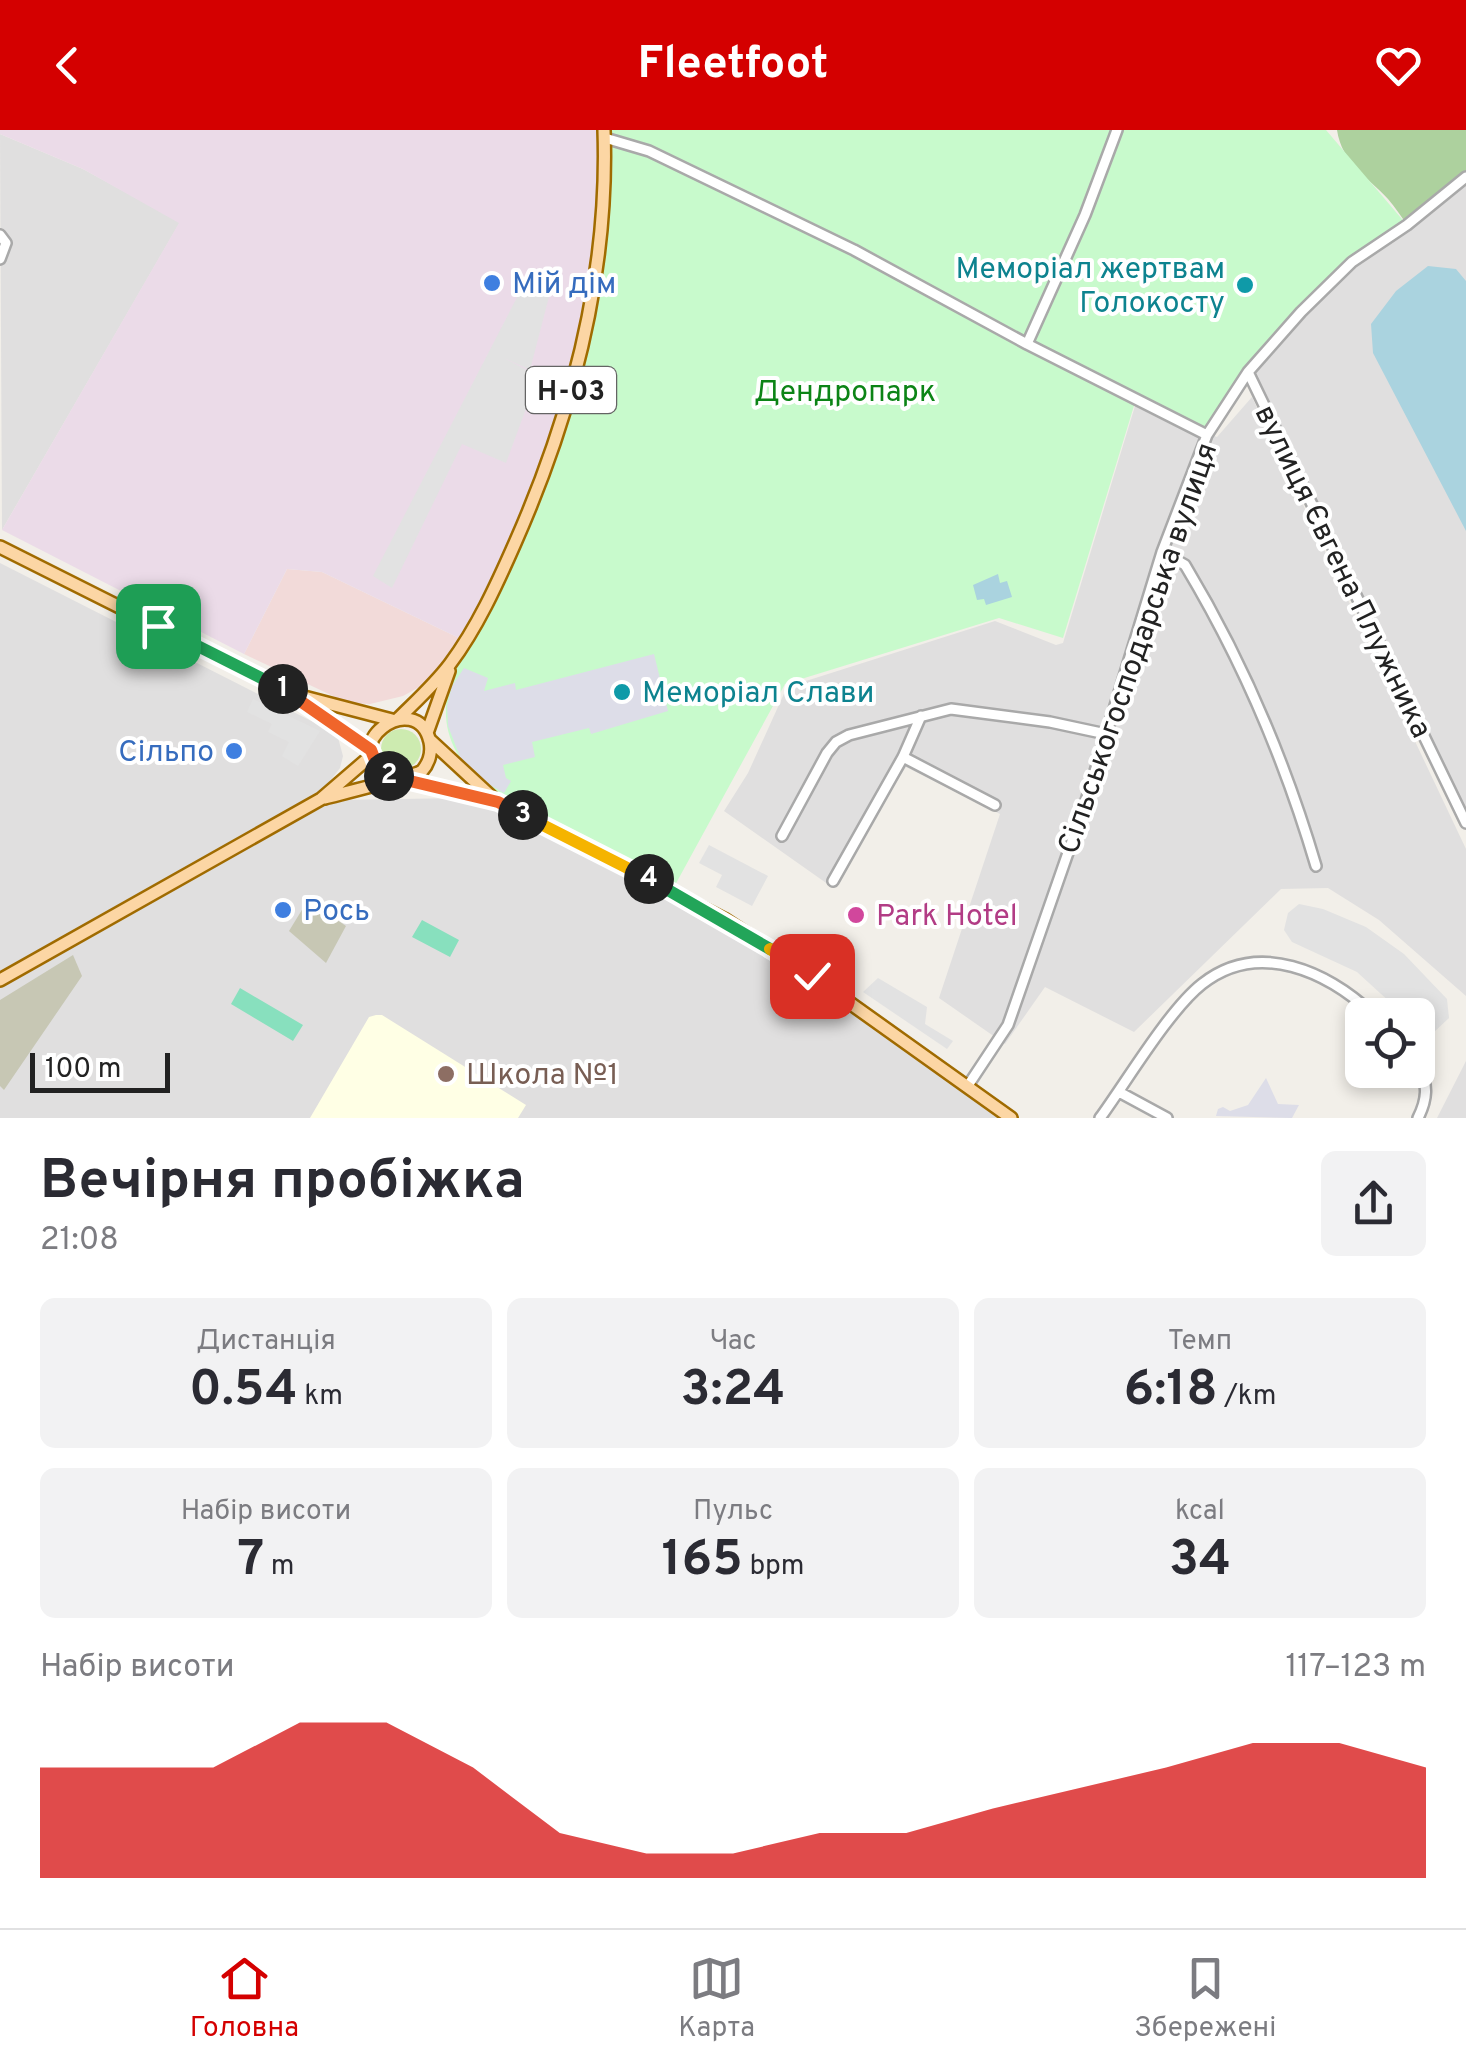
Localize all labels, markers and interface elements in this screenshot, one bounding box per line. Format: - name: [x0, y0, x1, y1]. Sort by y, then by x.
- text: Fleetfoot: [638, 37, 828, 94]
- icon: back: [40, 38, 95, 93]
- icon: heart: [1371, 38, 1426, 93]
- place label: Меморіал жертвам Голокосту: [955, 252, 1225, 323]
- place label: Мій дім: [512, 267, 616, 304]
- marker: Мій дім: [481, 272, 503, 294]
- marker: Меморіал жертвам Голокосту: [1234, 274, 1256, 296]
- road number: Н-03: [526, 367, 616, 413]
- park label: Дендропарк: [754, 375, 936, 412]
- street label: вулиця Євгена Плужника: [1245, 400, 1439, 745]
- street label: Сільськогосподарська вулиця: [1051, 438, 1227, 859]
- pin: [116, 584, 201, 669]
- icon: arrive: [131, 599, 186, 654]
- pin: 1: [258, 664, 308, 714]
- text: 1: [277, 671, 289, 707]
- place label: Меморіал Слави: [642, 676, 874, 713]
- marker: Меморіал Слави: [611, 681, 633, 703]
- place label: Сільпо: [118, 735, 214, 772]
- marker: Сільпо: [223, 740, 245, 762]
- pin: 2: [364, 751, 414, 801]
- text: 2: [380, 758, 398, 794]
- pin: 3: [498, 790, 548, 840]
- text: 3: [515, 797, 531, 833]
- pin: 4: [624, 854, 674, 904]
- text: 4: [640, 861, 658, 897]
- place label: Рось: [303, 894, 370, 931]
- marker: Рось: [272, 899, 294, 921]
- place label: Park Hotel: [876, 899, 1018, 936]
- marker: Park Hotel: [845, 904, 867, 926]
- pin: [770, 934, 855, 1019]
- icon: check: [785, 949, 840, 1004]
- map controls: [1345, 998, 1435, 1088]
- button: locate: [1345, 998, 1435, 1088]
- scale bar: [30, 1048, 170, 1093]
- text: 100 m: [45, 1052, 121, 1088]
- place label: Школа №1: [466, 1058, 619, 1095]
- marker: Школа №1: [435, 1063, 457, 1085]
- text: Вечірня пробіжка: [40, 1148, 525, 1218]
- button: share: [1321, 1151, 1426, 1256]
- text: 21:08: [40, 1221, 119, 1261]
- text: Дистанція: [196, 1324, 336, 1360]
- text: Час: [709, 1324, 757, 1360]
- text: Темп: [1168, 1324, 1232, 1360]
- text: 0.54: [189, 1360, 298, 1423]
- text: 3:24: [681, 1360, 785, 1423]
- text: 6:18: [1123, 1360, 1218, 1423]
- text: km: [298, 1379, 343, 1415]
- text: /km: [1218, 1379, 1277, 1415]
- text: Набір висоти: [181, 1494, 351, 1530]
- text: Пульс: [693, 1494, 773, 1530]
- text: kcal: [1175, 1494, 1225, 1530]
- text: 7: [237, 1530, 264, 1593]
- text: 165: [662, 1530, 743, 1593]
- text: 34: [1169, 1530, 1231, 1593]
- text: m: [264, 1549, 295, 1585]
- text: bpm: [743, 1549, 804, 1585]
- text: Набір висоти: [40, 1648, 235, 1688]
- text: 117–123 m: [1285, 1648, 1426, 1688]
- tab: Головна: [190, 1951, 299, 2047]
- tab: Карта: [678, 1951, 755, 2047]
- tab: Збережені: [1134, 1951, 1276, 2047]

